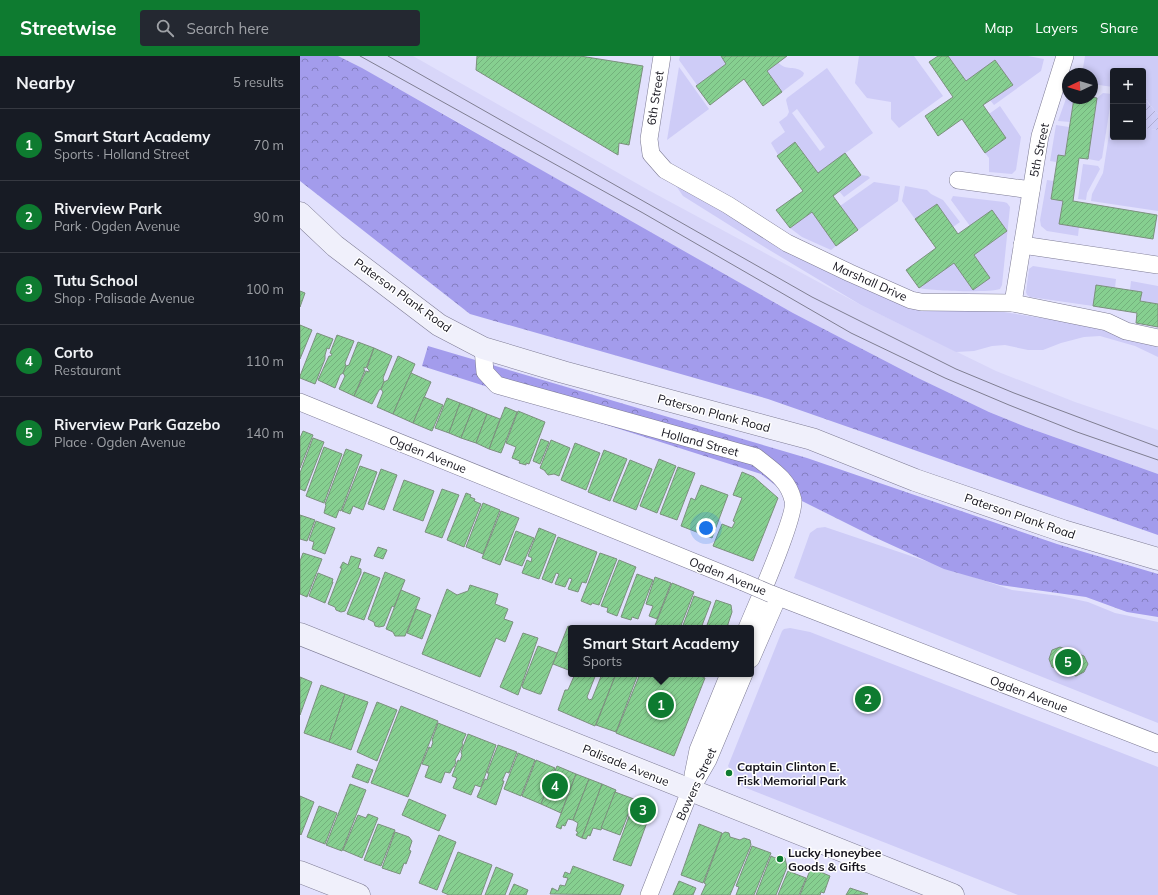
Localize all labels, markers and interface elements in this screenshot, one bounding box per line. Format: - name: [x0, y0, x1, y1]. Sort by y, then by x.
- search box: [140, 10, 420, 46]
- text: Streetwise: [20, 16, 116, 40]
- icon: search: [154, 17, 176, 39]
- text: Search here: [186, 19, 269, 38]
- text: Map: [984, 19, 1013, 37]
- text: Layers: [1035, 19, 1078, 37]
- text: Share: [1100, 19, 1138, 37]
- north arrow: [1062, 68, 1098, 104]
- map controls: [1110, 68, 1146, 140]
- button: +: [1110, 68, 1146, 104]
- street label: 6th Street: [643, 70, 667, 126]
- text: Nearby: [16, 72, 75, 93]
- text: 5 results: [233, 74, 284, 90]
- button: −: [1110, 104, 1146, 140]
- street label: 5th Street: [1026, 122, 1052, 178]
- text: Smart Start Academy: [54, 127, 210, 146]
- text: 1: [25, 137, 33, 153]
- text: 70 m: [254, 137, 284, 153]
- text: Sports · Holland Street: [54, 146, 189, 162]
- text: Riverview Park: [54, 199, 162, 218]
- text: 2: [25, 209, 33, 225]
- text: 90 m: [254, 209, 284, 225]
- text: Park · Ogden Avenue: [54, 218, 180, 234]
- street label: Paterson Plank Road: [352, 255, 454, 335]
- street label: Marshall Drive: [830, 258, 910, 304]
- text: Tutu School: [54, 271, 138, 290]
- text: 3: [25, 281, 33, 297]
- text: 100 m: [246, 281, 284, 297]
- text: Shop · Palisade Avenue: [54, 290, 195, 306]
- text: Corto: [54, 343, 93, 362]
- text: 4: [25, 353, 33, 369]
- text: 110 m: [246, 353, 284, 369]
- text: Restaurant: [54, 362, 121, 378]
- street label: Paterson Plank Road: [656, 391, 772, 435]
- text: Riverview Park Gazebo: [54, 415, 220, 434]
- street label: Holland Street: [660, 424, 740, 460]
- text: 5: [25, 425, 33, 441]
- text: 140 m: [246, 425, 284, 441]
- street label: Ogden Avenue: [387, 432, 469, 476]
- text: Place · Ogden Avenue: [54, 434, 186, 450]
- street label: Paterson Plank Road: [963, 490, 1077, 542]
- your location: [696, 518, 716, 538]
- street label: Ogden Avenue: [687, 554, 769, 598]
- popup: [568, 625, 754, 677]
- text: Smart Start Academy: [583, 634, 739, 653]
- pin: 5: [1055, 647, 1081, 677]
- text: Sports: [583, 653, 622, 669]
- street label: Ogden Avenue: [988, 672, 1070, 716]
- pin: 2: [855, 684, 881, 714]
- pin: 1: [648, 690, 674, 720]
- street label: Palisade Avenue: [580, 741, 672, 789]
- street label: Bowers Street: [673, 745, 719, 823]
- place label: Captain Clinton E. Fisk Memorial Park: [737, 759, 846, 788]
- marker: Captain Clinton E. Fisk Memorial Park: [724, 768, 734, 778]
- pin: 4: [542, 771, 568, 801]
- pin: 3: [630, 795, 656, 825]
- place label: Lucky Honeybee Goods & Gifts: [788, 845, 882, 874]
- marker: Lucky Honeybee Goods & Gifts: [775, 854, 785, 864]

